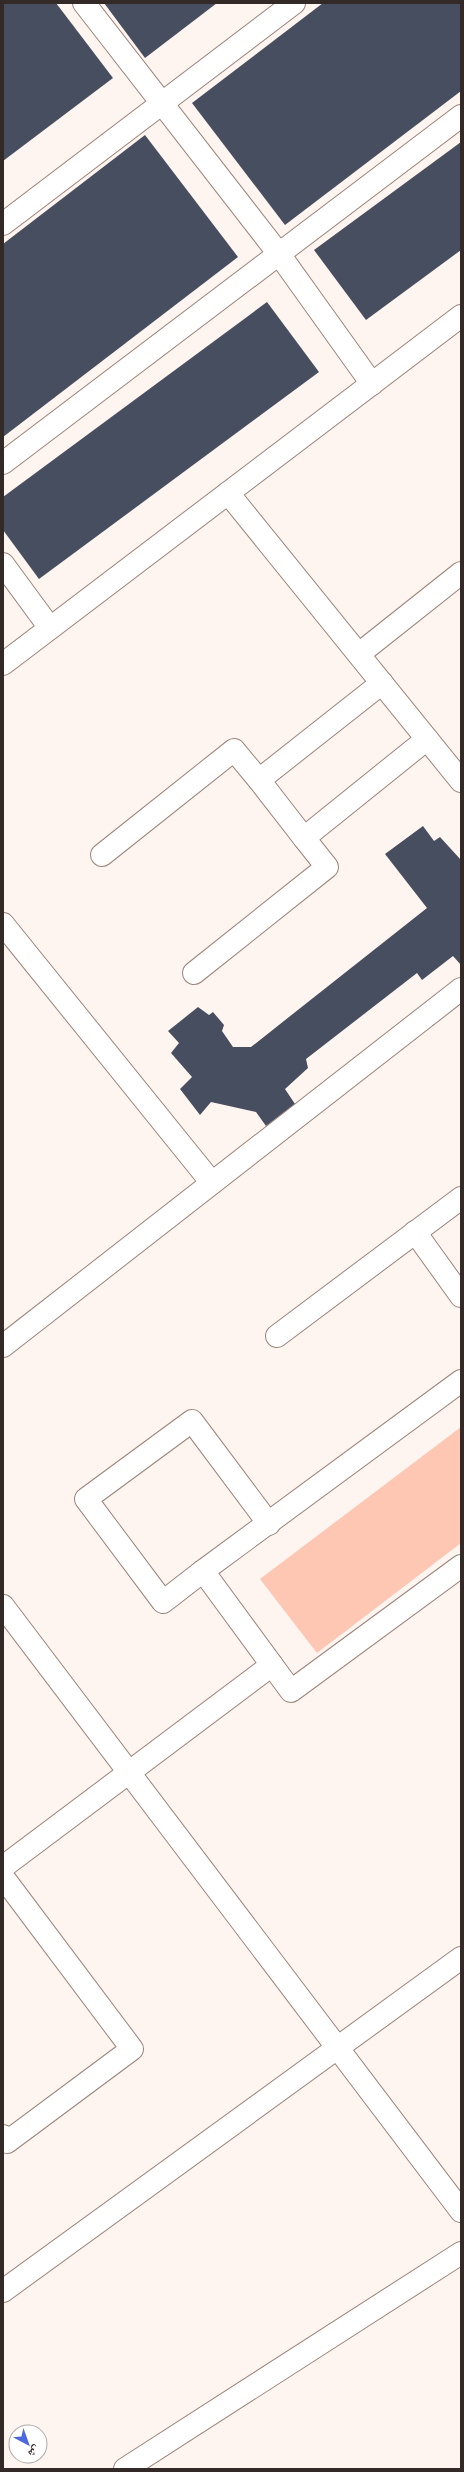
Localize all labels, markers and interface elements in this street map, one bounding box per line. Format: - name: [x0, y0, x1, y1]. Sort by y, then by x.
- north arrow: [8, 2424, 48, 2464]
- text: ش: [25, 2442, 43, 2460]

